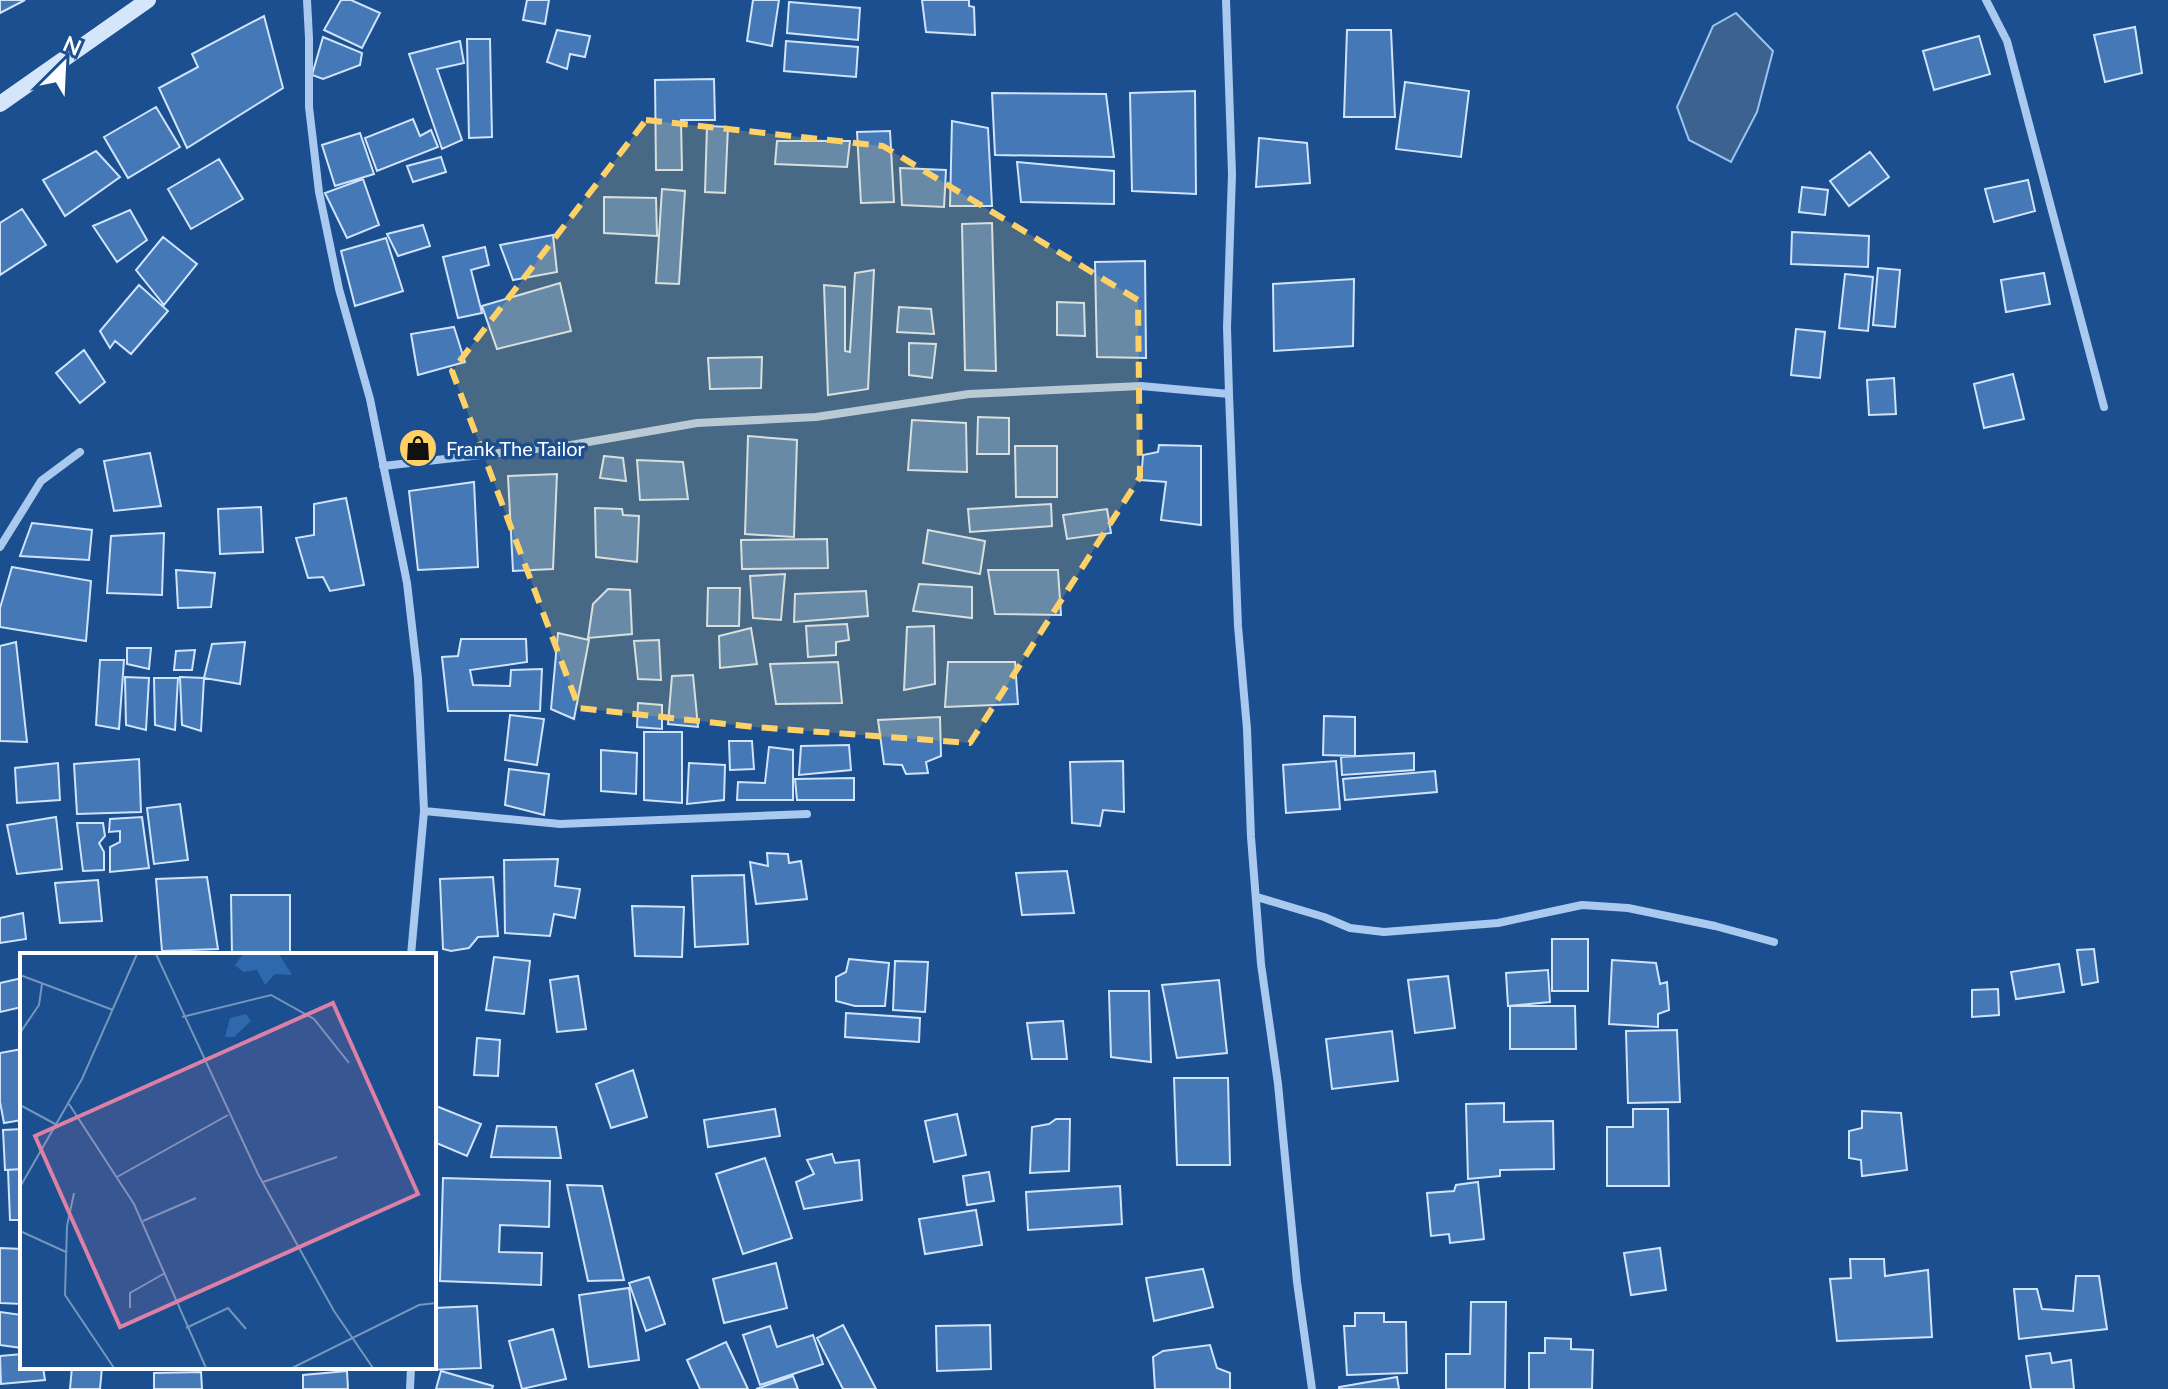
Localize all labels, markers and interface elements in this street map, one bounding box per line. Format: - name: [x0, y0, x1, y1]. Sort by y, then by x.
- north arrow: [24, 24, 104, 104]
- text: N: [59, 29, 86, 61]
- shop icon: Frank The Tailor: [397, 427, 439, 469]
- place label: Frank The Tailor: [446, 436, 586, 460]
- inset map: [20, 953, 436, 1369]

